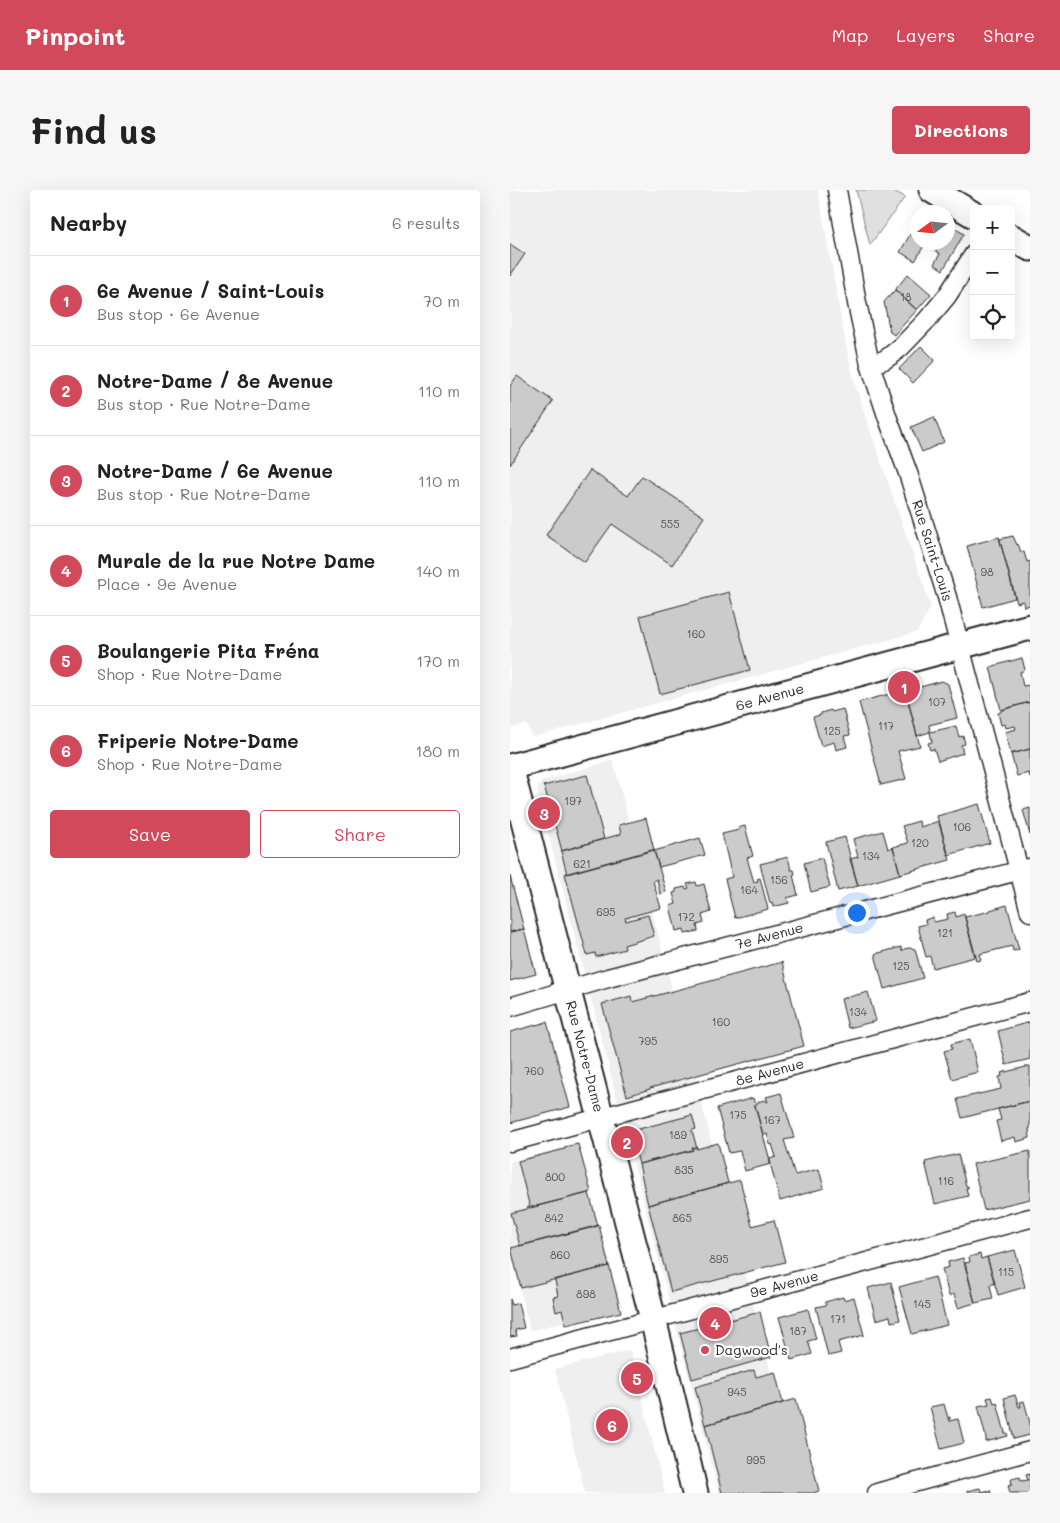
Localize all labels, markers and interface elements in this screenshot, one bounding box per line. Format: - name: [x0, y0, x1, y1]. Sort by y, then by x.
- text: Pinpoint: [25, 20, 126, 51]
- text: Map: [832, 23, 868, 47]
- text: Layers: [896, 23, 955, 47]
- text: Share: [983, 23, 1035, 47]
- button: Directions: [892, 106, 1030, 154]
- text: Find us: [30, 107, 157, 153]
- north arrow: [910, 205, 955, 250]
- map controls: [970, 205, 1015, 340]
- button: +: [970, 205, 1015, 250]
- text: Nearby: [50, 209, 127, 236]
- text: 6 results: [392, 212, 460, 233]
- button: −: [970, 250, 1015, 295]
- text: 6e Avenue / Saint-Louis: [97, 278, 324, 303]
- house number: 18: [900, 289, 912, 304]
- text: 1: [62, 290, 70, 311]
- text: 70 m: [423, 290, 460, 311]
- button: locate: [970, 295, 1015, 340]
- text: Bus stop · 6e Avenue: [97, 303, 260, 324]
- text: Notre-Dame / 8e Avenue: [97, 368, 333, 393]
- text: 2: [62, 380, 70, 401]
- text: 110 m: [418, 380, 460, 401]
- text: Bus stop · Rue Notre-Dame: [97, 393, 311, 414]
- text: Notre-Dame / 6e Avenue: [97, 458, 333, 483]
- text: 3: [61, 470, 71, 491]
- text: 110 m: [418, 470, 460, 491]
- text: Bus stop · Rue Notre-Dame: [97, 483, 311, 504]
- street label: Rue Saint-Louis: [908, 498, 958, 603]
- house number: 555: [660, 516, 680, 531]
- text: Murale de la rue Notre Dame: [97, 548, 375, 573]
- text: 4: [61, 560, 71, 581]
- text: 140 m: [416, 560, 460, 581]
- house number: 98: [980, 564, 994, 579]
- text: Place · 9e Avenue: [97, 573, 237, 594]
- house number: 160: [687, 626, 705, 641]
- text: Boulangerie Pita Fréna: [97, 638, 319, 663]
- text: 5: [61, 650, 71, 671]
- text: 170 m: [416, 650, 460, 671]
- text: Shop · Rue Notre-Dame: [97, 663, 282, 684]
- pin: 1: [888, 668, 920, 706]
- street label: 6e Avenue: [733, 678, 806, 715]
- house number: 107: [928, 694, 946, 709]
- house number: 117: [878, 718, 894, 733]
- house number: 125: [823, 723, 841, 738]
- text: Friperie Notre-Dame: [97, 728, 299, 753]
- text: 6: [61, 740, 71, 761]
- text: 180 m: [415, 740, 460, 761]
- text: Shop · Rue Notre-Dame: [97, 753, 282, 774]
- house number: 197: [564, 793, 582, 808]
- pin: 3: [528, 794, 560, 832]
- button: Save: [50, 810, 250, 858]
- button: Share: [260, 810, 460, 858]
- house number: 106: [953, 819, 971, 834]
- house number: 120: [911, 835, 929, 850]
- house number: 134: [862, 848, 880, 863]
- house number: 621: [573, 856, 591, 871]
- house number: 156: [770, 872, 788, 887]
- house number: 164: [740, 882, 759, 897]
- your location: [844, 900, 870, 926]
- house number: 695: [596, 904, 616, 919]
- house number: 172: [677, 909, 695, 924]
- street label: 7e Avenue: [733, 917, 805, 953]
- house number: 121: [937, 925, 953, 940]
- house number: 125: [892, 958, 910, 973]
- street label: Rue Notre-Dame: [562, 999, 609, 1114]
- house number: 134: [849, 1004, 867, 1019]
- house number: 160: [712, 1014, 730, 1029]
- house number: 795: [638, 1033, 658, 1048]
- street label: 8e Avenue: [733, 1053, 806, 1090]
- house number: 760: [524, 1063, 544, 1078]
- house number: 175: [729, 1107, 747, 1122]
- house number: 167: [763, 1112, 781, 1127]
- pin: 2: [611, 1123, 643, 1161]
- house number: 189: [669, 1127, 688, 1142]
- house number: 835: [674, 1162, 694, 1177]
- house number: 800: [545, 1169, 565, 1184]
- house number: 116: [938, 1173, 954, 1188]
- house number: 842: [544, 1210, 564, 1225]
- house number: 865: [672, 1210, 692, 1225]
- house number: 860: [550, 1247, 570, 1262]
- house number: 895: [709, 1251, 729, 1266]
- house number: 115: [998, 1264, 1014, 1279]
- street label: 9e Avenue: [748, 1265, 820, 1302]
- house number: 898: [576, 1286, 596, 1301]
- house number: 145: [913, 1296, 931, 1311]
- pin: 4: [699, 1304, 731, 1342]
- house number: 171: [830, 1311, 846, 1326]
- house number: 187: [789, 1323, 807, 1338]
- place label: Dagwood's: [715, 1340, 788, 1359]
- marker: Dagwood's: [699, 1344, 711, 1356]
- pin: 5: [621, 1359, 653, 1397]
- house number: 945: [727, 1384, 747, 1399]
- pin: 6: [596, 1406, 628, 1444]
- house number: 995: [746, 1452, 766, 1467]

